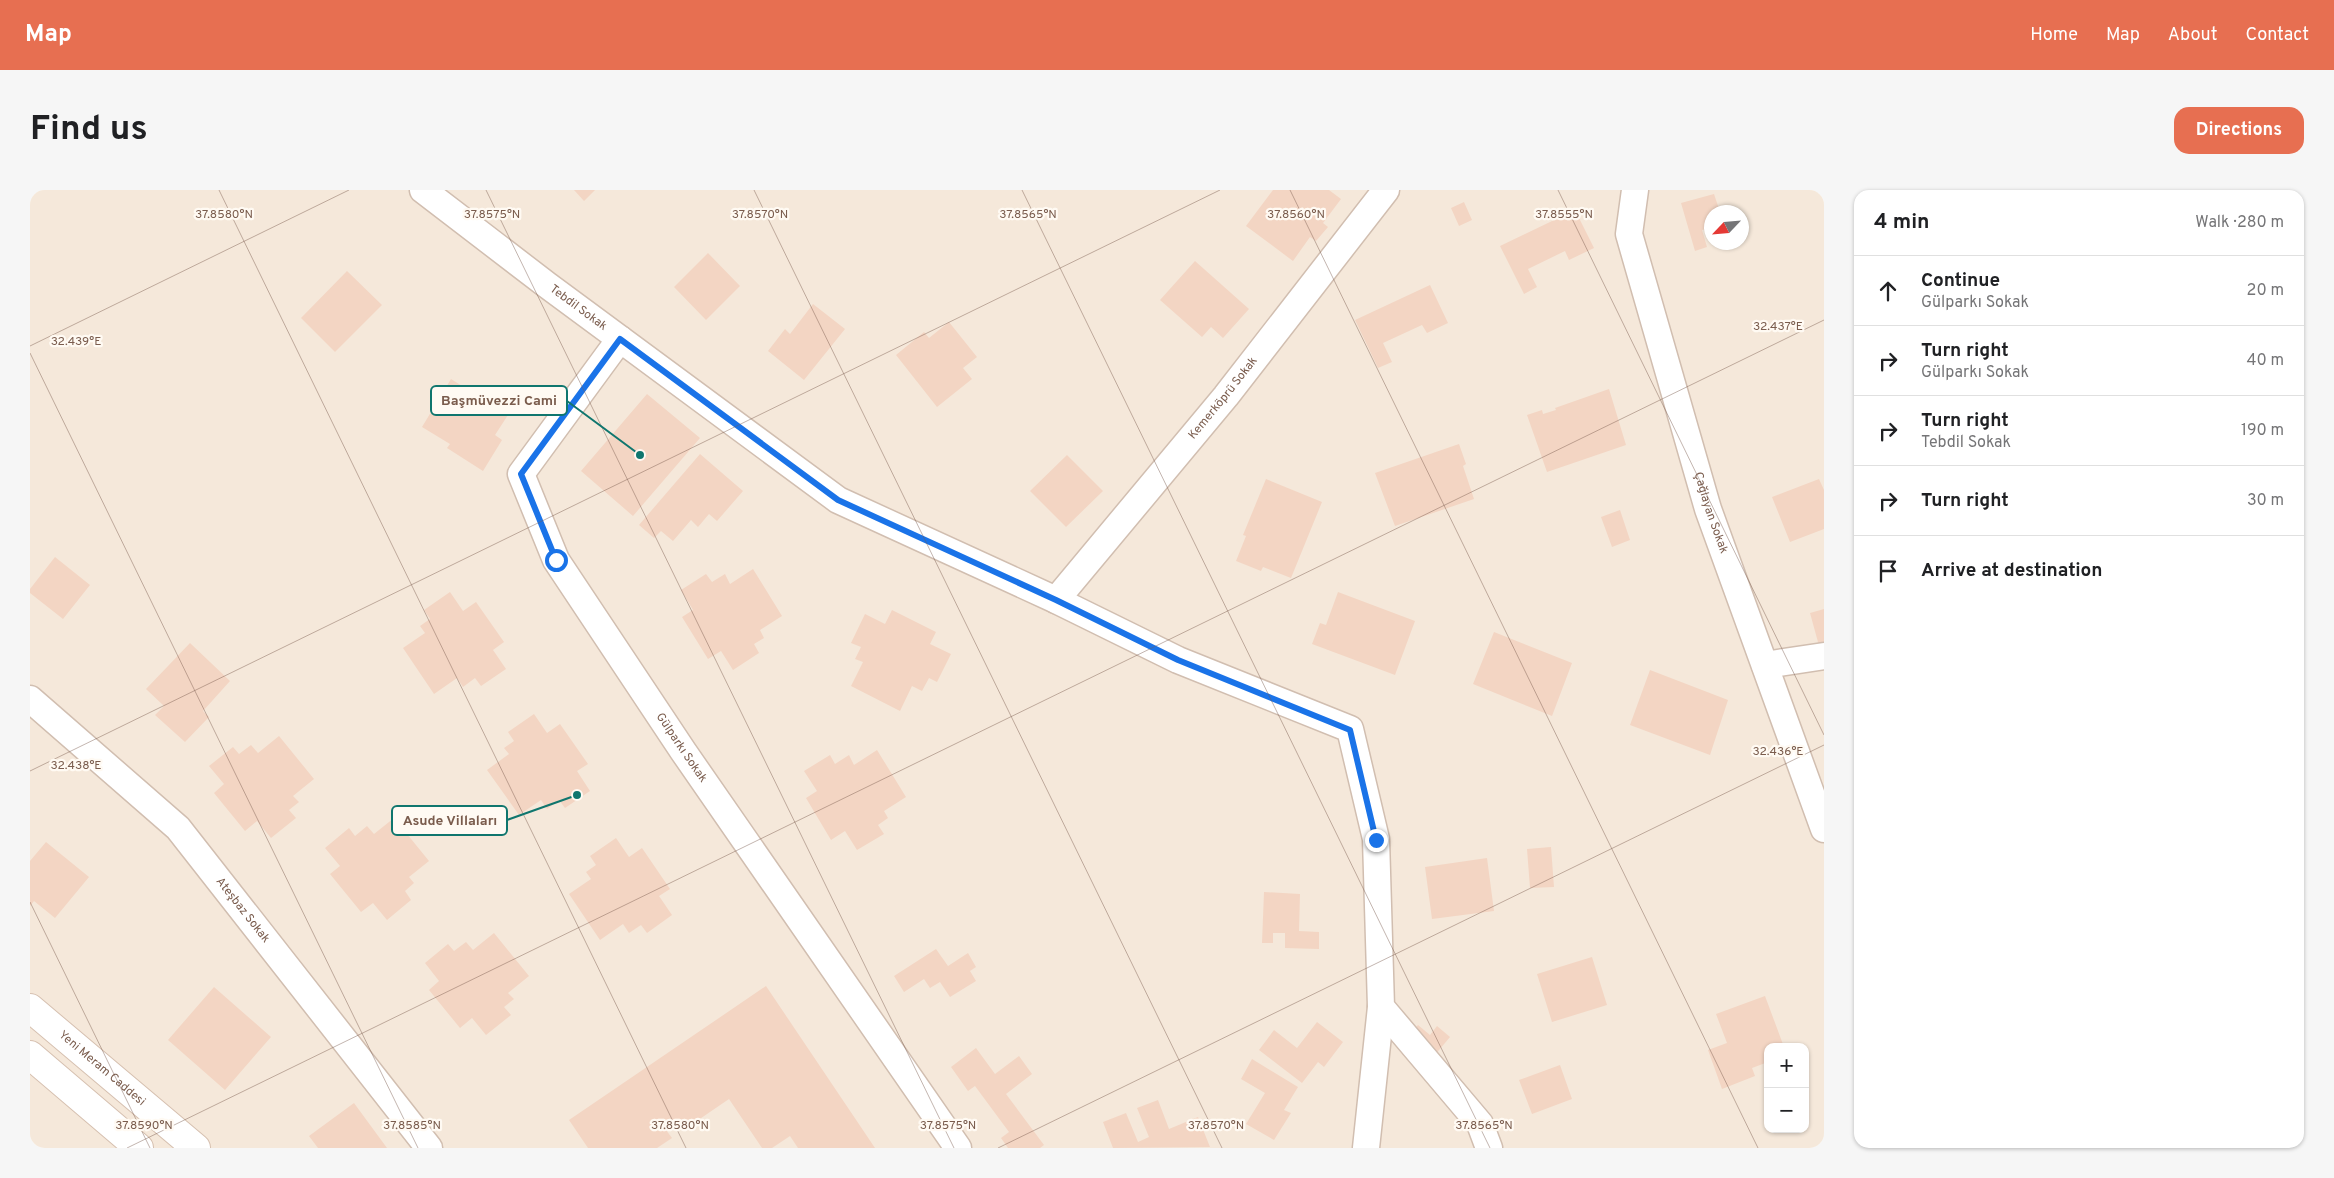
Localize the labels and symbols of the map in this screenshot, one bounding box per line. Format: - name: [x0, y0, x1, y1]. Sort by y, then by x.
- north arrow: [1704, 205, 1749, 250]
- text: 37.8580°N: [195, 207, 253, 223]
- text: 37.8575°N: [464, 207, 520, 223]
- text: 37.8570°N: [732, 207, 788, 223]
- text: 37.8565°N: [999, 207, 1057, 223]
- text: 37.8560°N: [1267, 207, 1325, 223]
- text: 37.8555°N: [1535, 207, 1593, 223]
- street label: Tebdil Sokak: [546, 282, 610, 335]
- text: 32.437°E: [1753, 319, 1803, 335]
- text: 32.439°E: [51, 334, 101, 350]
- street label: Kemerköprü Sokak: [1185, 354, 1261, 443]
- callout: Başmüvezzi Cami: [431, 386, 567, 415]
- text: Başmüvezzi Cami: [441, 393, 557, 410]
- street label: Çağlayan Sokak: [1690, 470, 1732, 556]
- route start: [545, 549, 568, 572]
- street label: Gülparkı Sokak: [652, 710, 711, 786]
- text: 32.436°E: [1753, 744, 1803, 760]
- text: 32.438°E: [50, 758, 102, 774]
- callout: Asude Villaları: [392, 806, 507, 835]
- text: Asude Villaları: [403, 813, 497, 830]
- route end: [1365, 829, 1388, 852]
- street label: Ateşbaz Sokak: [212, 874, 273, 946]
- street label: Yeni Meram Caddesi: [55, 1027, 149, 1110]
- text: 37.8590°N: [115, 1118, 173, 1134]
- text: 37.8585°N: [383, 1118, 441, 1134]
- text: 37.8580°N: [651, 1118, 709, 1134]
- text: 37.8575°N: [920, 1118, 976, 1134]
- text: 37.8570°N: [1188, 1118, 1244, 1134]
- text: 37.8565°N: [1455, 1118, 1513, 1134]

